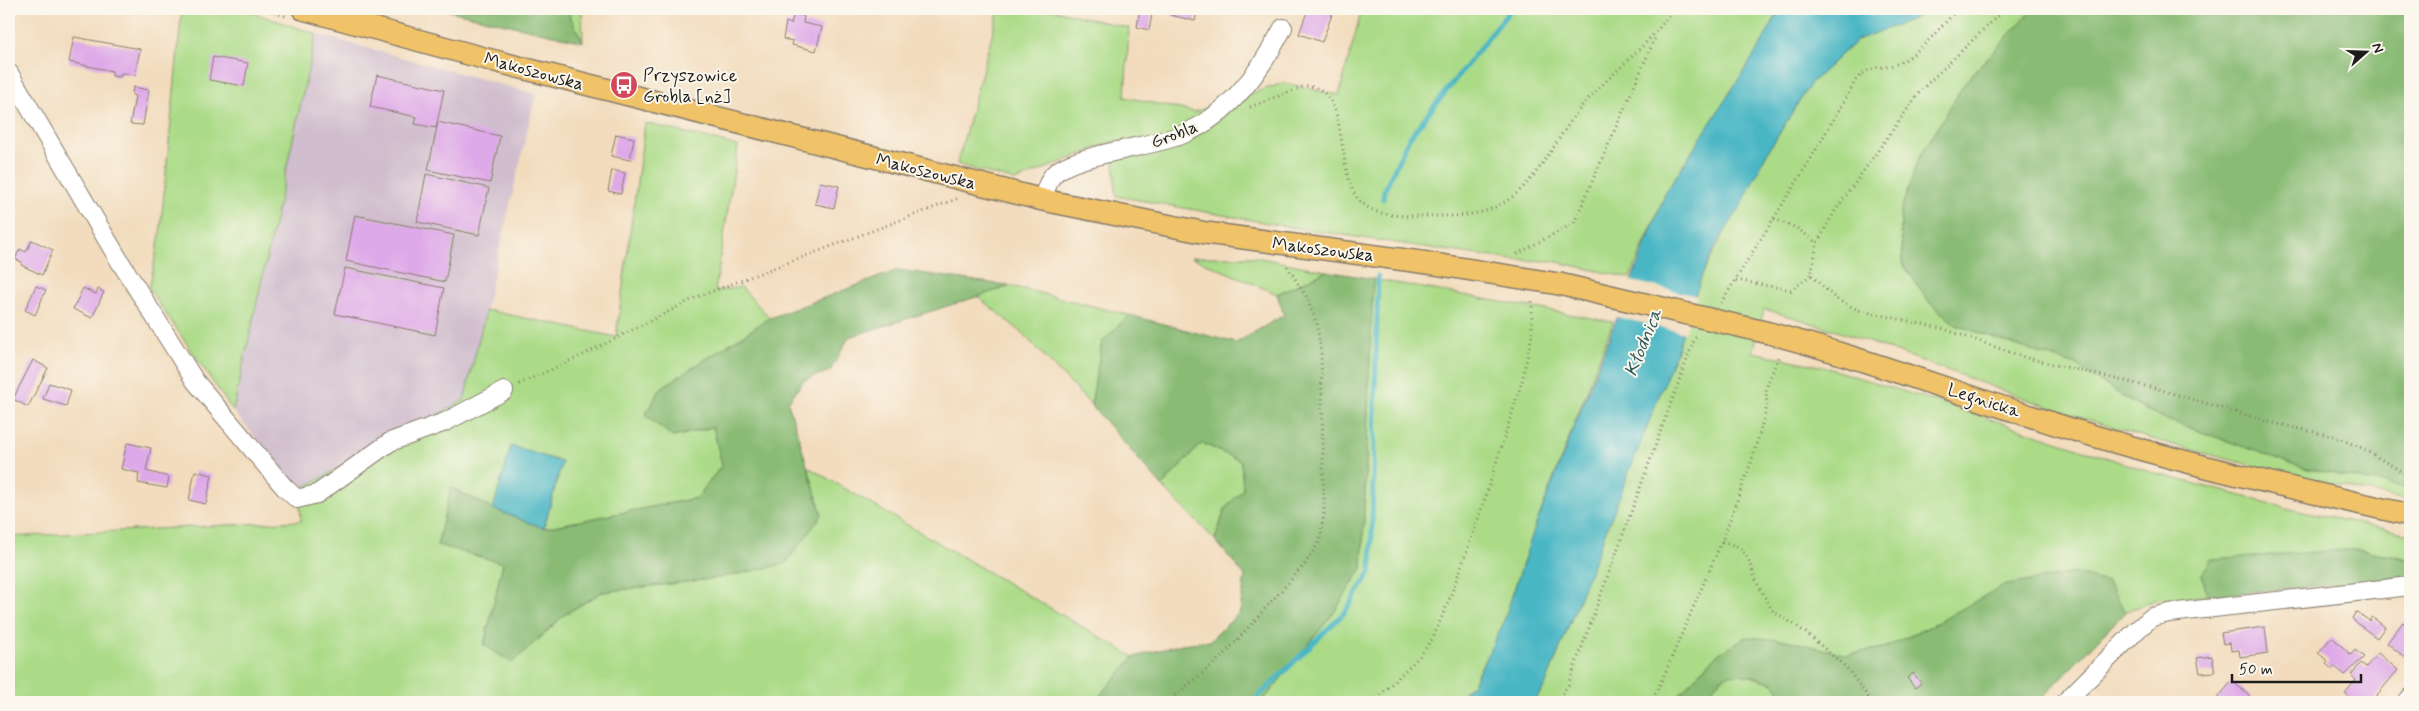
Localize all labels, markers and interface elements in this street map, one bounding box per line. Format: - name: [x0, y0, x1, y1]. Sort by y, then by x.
- north arrow: [2342, 28, 2392, 78]
- text: N: [2367, 40, 2387, 55]
- street label: Makoszowska: [481, 47, 586, 97]
- place label: Przyszowice Grobla [nż]: [643, 64, 737, 109]
- bus stop icon: Przyszowice Grobla [nż]: [609, 70, 639, 100]
- street label: Grobla: [1147, 115, 1201, 155]
- street label: Makoszowska: [873, 148, 978, 196]
- street label: Makoszowska: [1271, 232, 1375, 268]
- water label: Kłodnica: [1619, 305, 1668, 380]
- street label: Legnicka: [1944, 378, 2023, 426]
- scale bar: [2232, 651, 2360, 683]
- text: 50 m: [2239, 660, 2273, 680]

